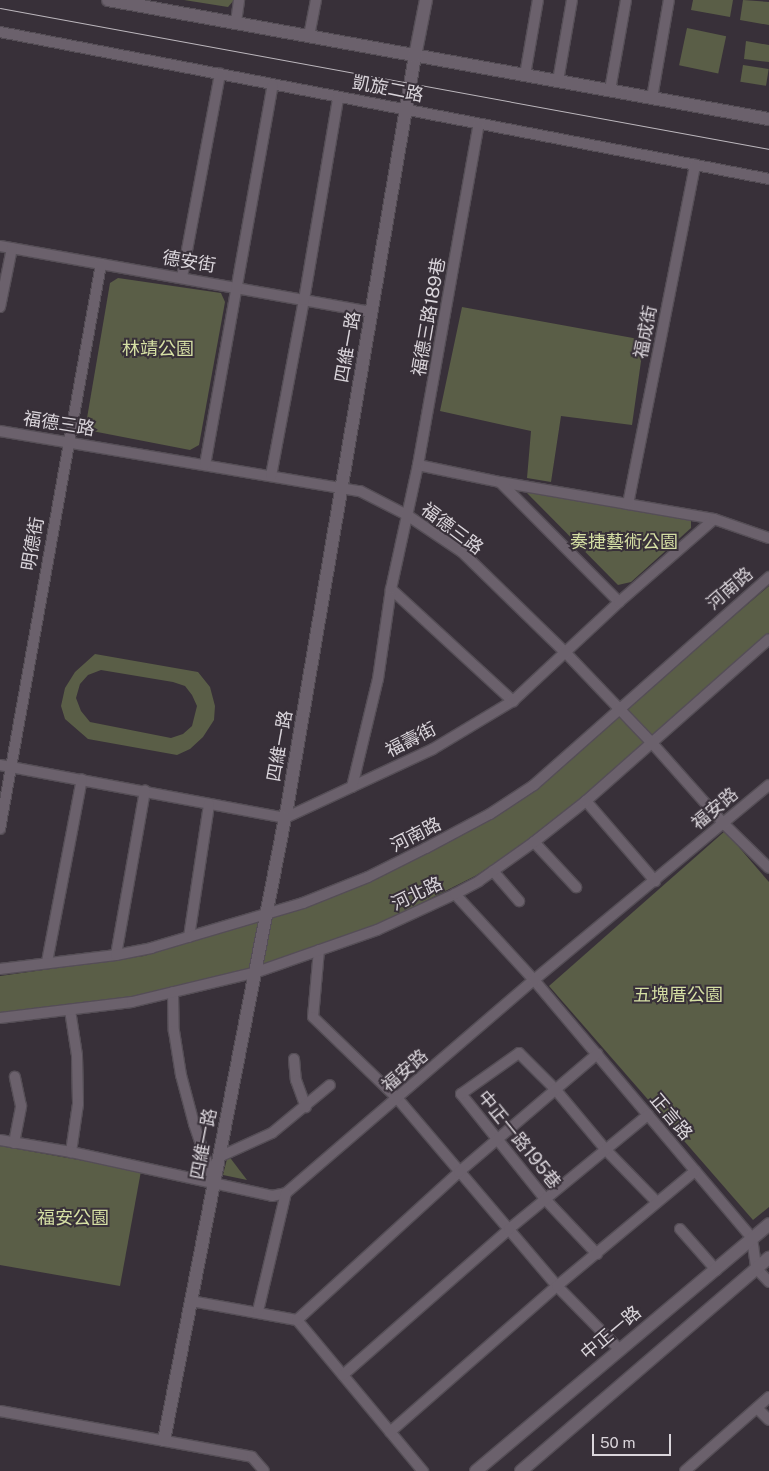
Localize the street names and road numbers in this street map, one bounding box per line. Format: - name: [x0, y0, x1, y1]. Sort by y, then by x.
- street label: 凱旋二路: [351, 72, 425, 106]
- street label: 德安街: [161, 247, 217, 277]
- street label: 福德三路189巷: [408, 256, 450, 378]
- street label: 福成街: [630, 303, 662, 361]
- street label: 四維一路: [331, 310, 365, 384]
- street label: 福德三路: [22, 408, 96, 440]
- street label: 福德三路: [417, 499, 487, 559]
- street label: 明德街: [18, 516, 48, 572]
- street label: 河南路: [703, 563, 757, 615]
- street label: 四維一路: [263, 709, 297, 783]
- street label: 福壽街: [382, 718, 440, 762]
- street label: 福安路: [687, 783, 743, 835]
- street label: 河南路: [387, 813, 445, 857]
- street label: 河北路: [388, 873, 446, 915]
- street label: 福安路: [378, 1045, 432, 1097]
- street label: 中正一路195巷: [473, 1087, 565, 1193]
- street label: 正言路: [645, 1089, 697, 1145]
- street label: 四維一路: [187, 1107, 221, 1181]
- street label: 中正一路: [576, 1302, 646, 1364]

